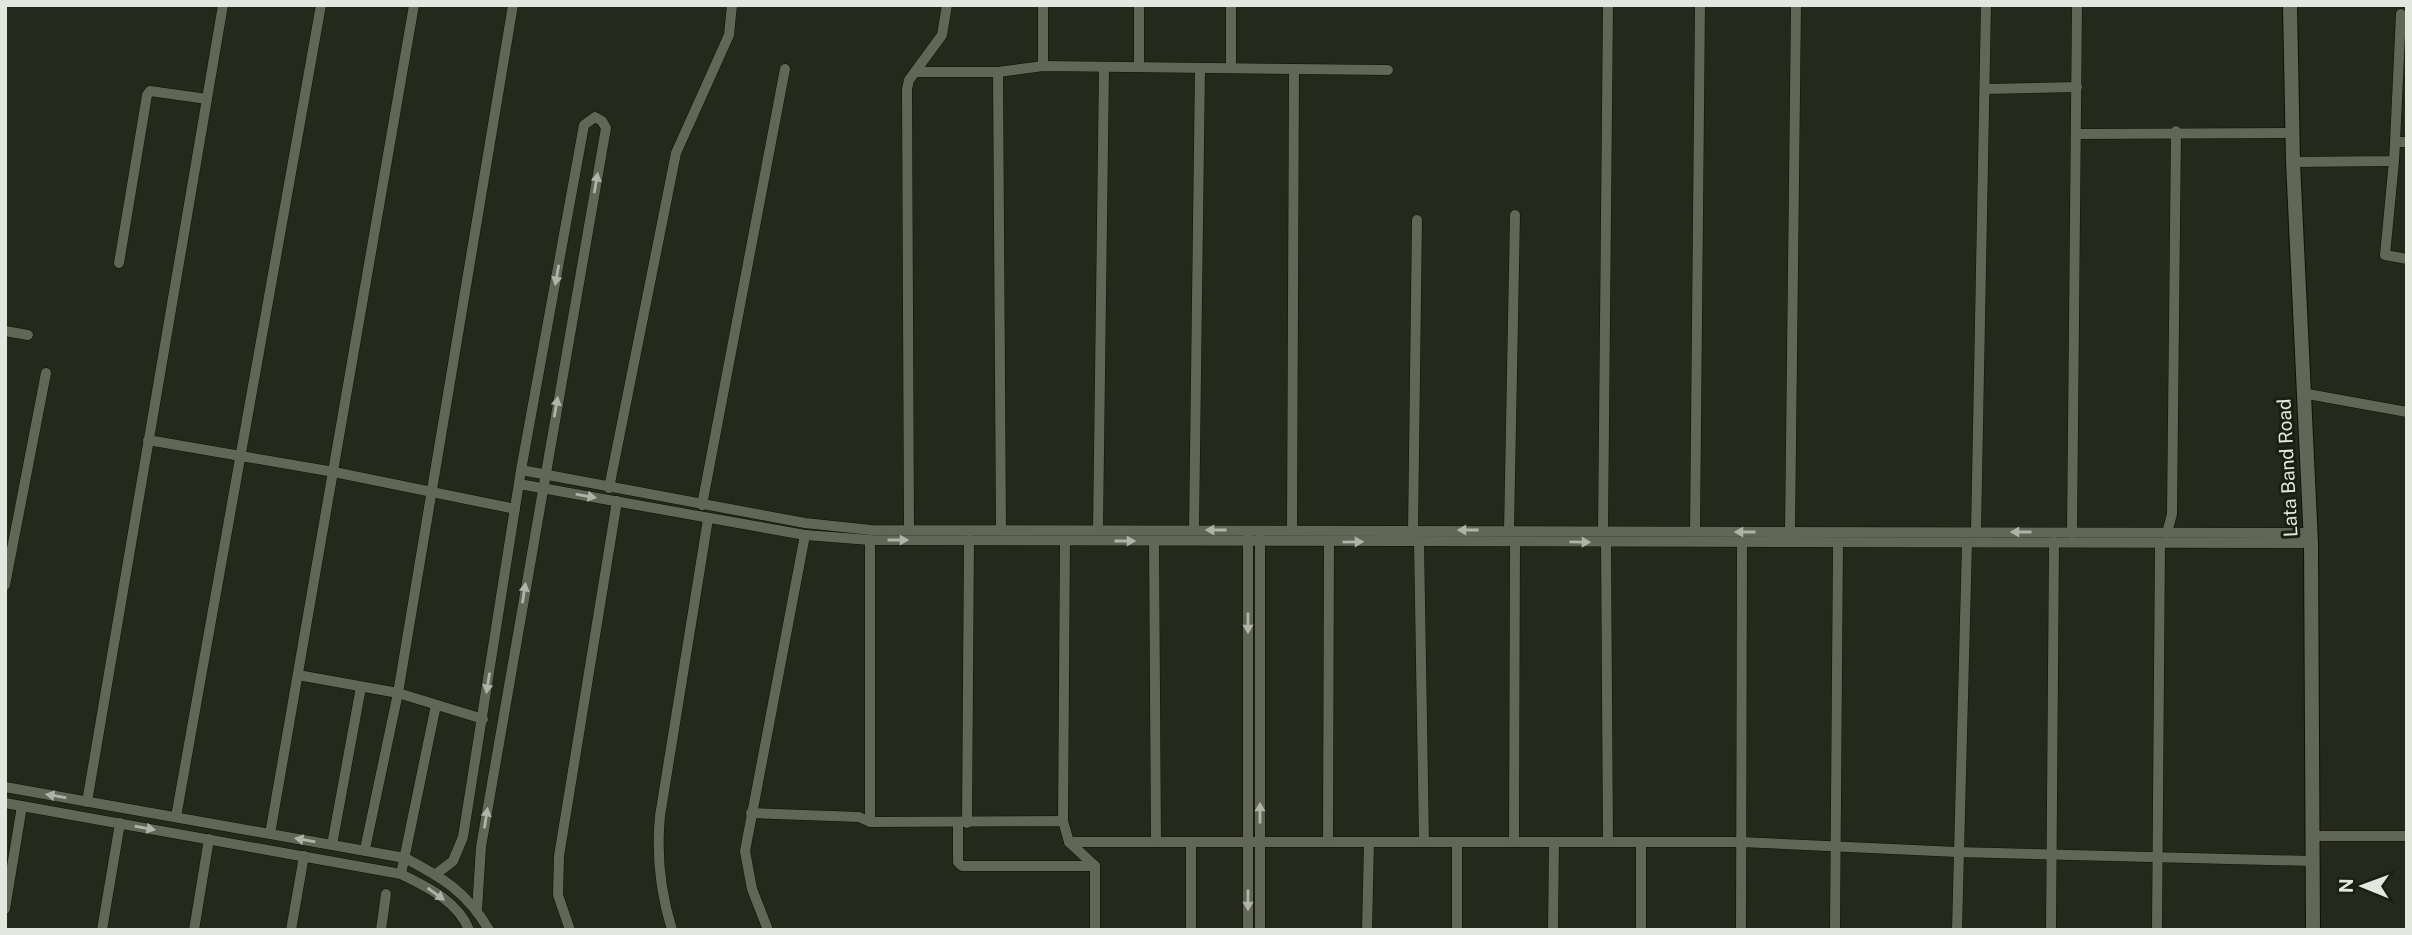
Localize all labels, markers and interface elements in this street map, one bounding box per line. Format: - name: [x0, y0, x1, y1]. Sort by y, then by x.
- one-way arrow: [591, 172, 602, 194]
- one-way arrow: [551, 264, 562, 286]
- one-way arrow: [550, 396, 561, 418]
- street label: Lata Band Road: [2272, 398, 2302, 538]
- one-way arrow: [575, 491, 597, 502]
- one-way arrow: [1205, 524, 1227, 536]
- one-way arrow: [1457, 525, 1479, 536]
- one-way arrow: [1734, 526, 1756, 538]
- one-way arrow: [2010, 526, 2032, 538]
- one-way arrow: [887, 534, 909, 545]
- one-way arrow: [1115, 535, 1137, 547]
- one-way arrow: [1342, 536, 1364, 548]
- one-way arrow: [1570, 536, 1592, 548]
- one-way arrow: [519, 582, 530, 604]
- one-way arrow: [1242, 612, 1254, 634]
- one-way arrow: [482, 672, 493, 694]
- one-way arrow: [45, 790, 67, 801]
- one-way arrow: [1254, 801, 1266, 823]
- one-way arrow: [481, 807, 492, 829]
- one-way arrow: [134, 823, 156, 834]
- one-way arrow: [294, 834, 316, 845]
- north arrow: [2328, 851, 2398, 921]
- text: N: [2335, 878, 2357, 893]
- one-way arrow: [427, 887, 445, 901]
- one-way arrow: [1242, 889, 1254, 911]

